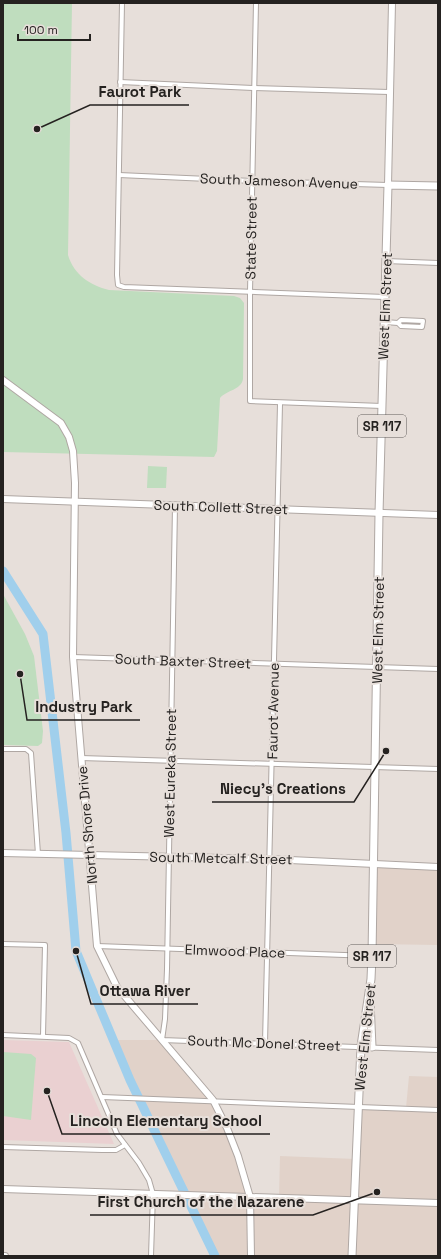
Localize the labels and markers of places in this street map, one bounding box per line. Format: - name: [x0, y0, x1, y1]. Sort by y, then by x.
- callout: Faurot Park: [90, 78, 189, 105]
- callout: Industry Park: [27, 693, 140, 720]
- callout: Niecy's Creations: [212, 775, 354, 802]
- callout: Ottawa River: [91, 977, 198, 1004]
- callout: Lincoln Elementary School: [62, 1107, 270, 1134]
- callout: First Church of the Nazarene: [90, 1188, 313, 1215]

